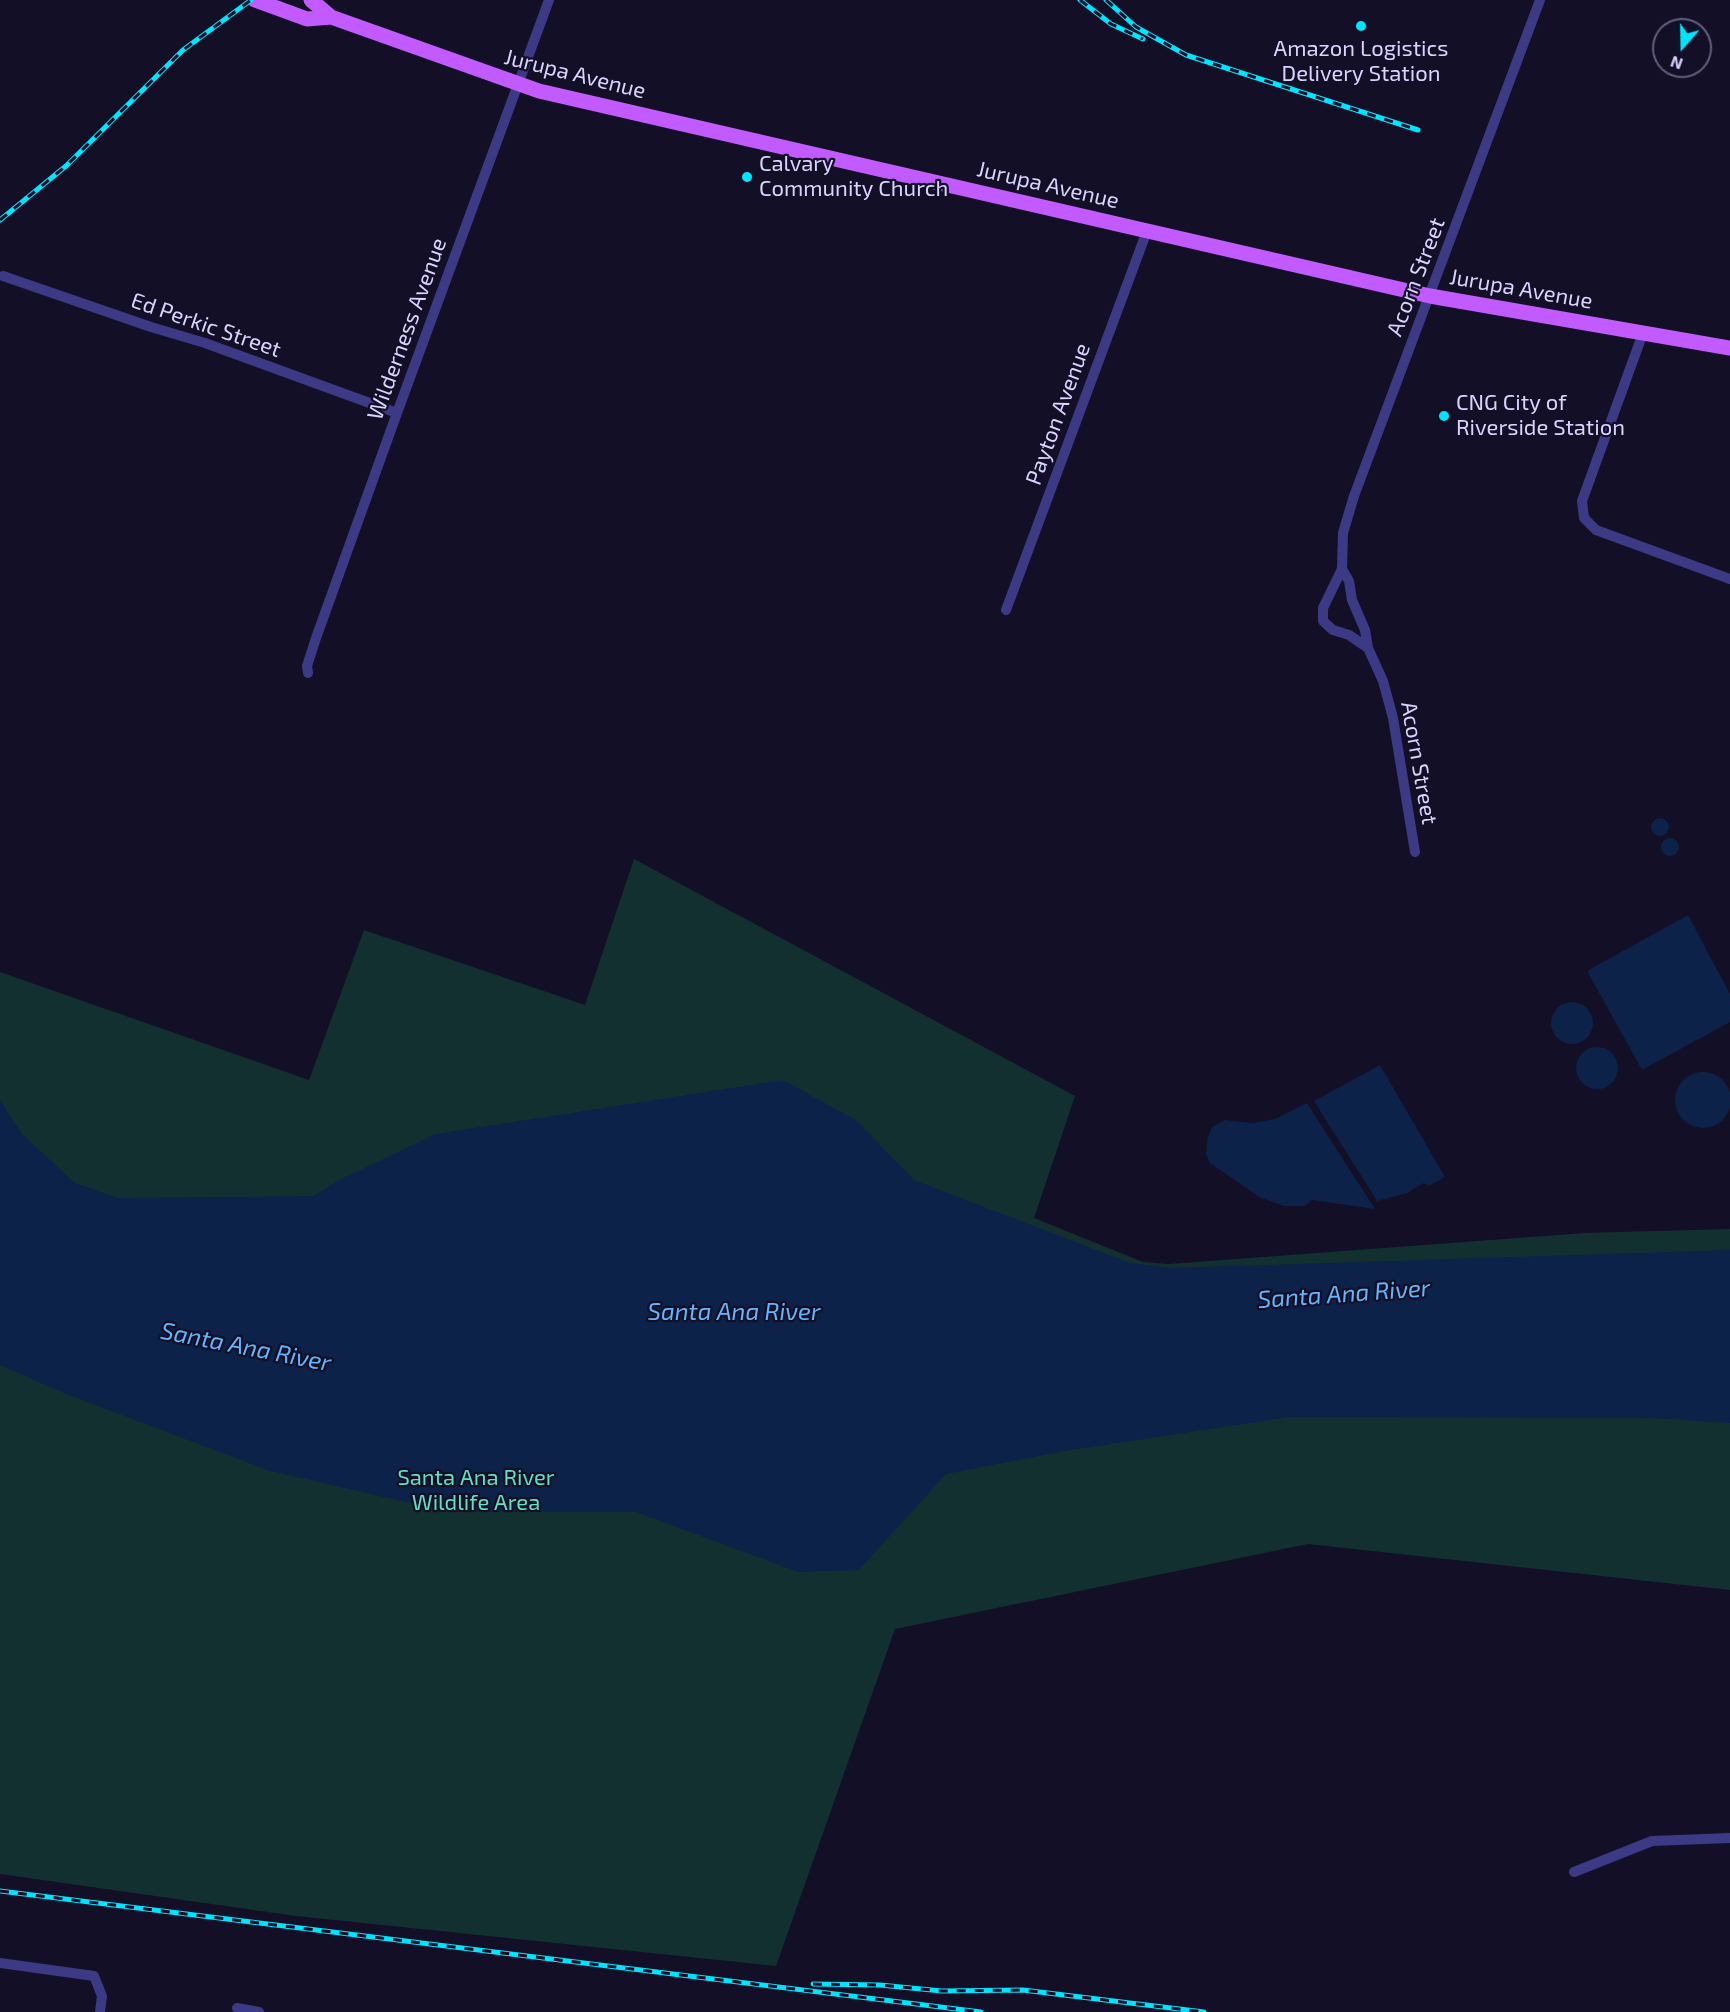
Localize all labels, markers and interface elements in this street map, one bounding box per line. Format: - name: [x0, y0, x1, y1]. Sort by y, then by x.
- north arrow: [1652, 18, 1712, 78]
- marker: Amazon Logistics Delivery Station: [1354, 19, 1368, 33]
- place label: Amazon Logistics Delivery Station: [1274, 36, 1448, 88]
- street label: Jurupa Avenue: [502, 44, 648, 104]
- text: N: [1668, 53, 1685, 74]
- place label: Calvary Community Church: [759, 151, 948, 202]
- street label: Jurupa Avenue: [974, 156, 1122, 214]
- marker: Calvary Community Church: [740, 170, 754, 184]
- street label: Acorn Street: [1381, 214, 1451, 340]
- street label: Wilderness Avenue: [362, 234, 452, 424]
- street label: Jurupa Avenue: [1447, 263, 1595, 315]
- street label: Ed Perkic Street: [128, 287, 284, 363]
- street label: Payton Avenue: [1020, 340, 1096, 488]
- place label: CNG City of Riverside Station: [1456, 390, 1625, 442]
- marker: CNG City of Riverside Station: [1437, 409, 1451, 423]
- street label: Acorn Street: [1395, 699, 1443, 827]
- water label: Santa Ana River: [1257, 1274, 1431, 1314]
- water label: Santa Ana River: [648, 1298, 820, 1326]
- water label: Santa Ana River: [158, 1316, 334, 1378]
- park label: Santa Ana River Wildlife Area: [397, 1465, 555, 1516]

